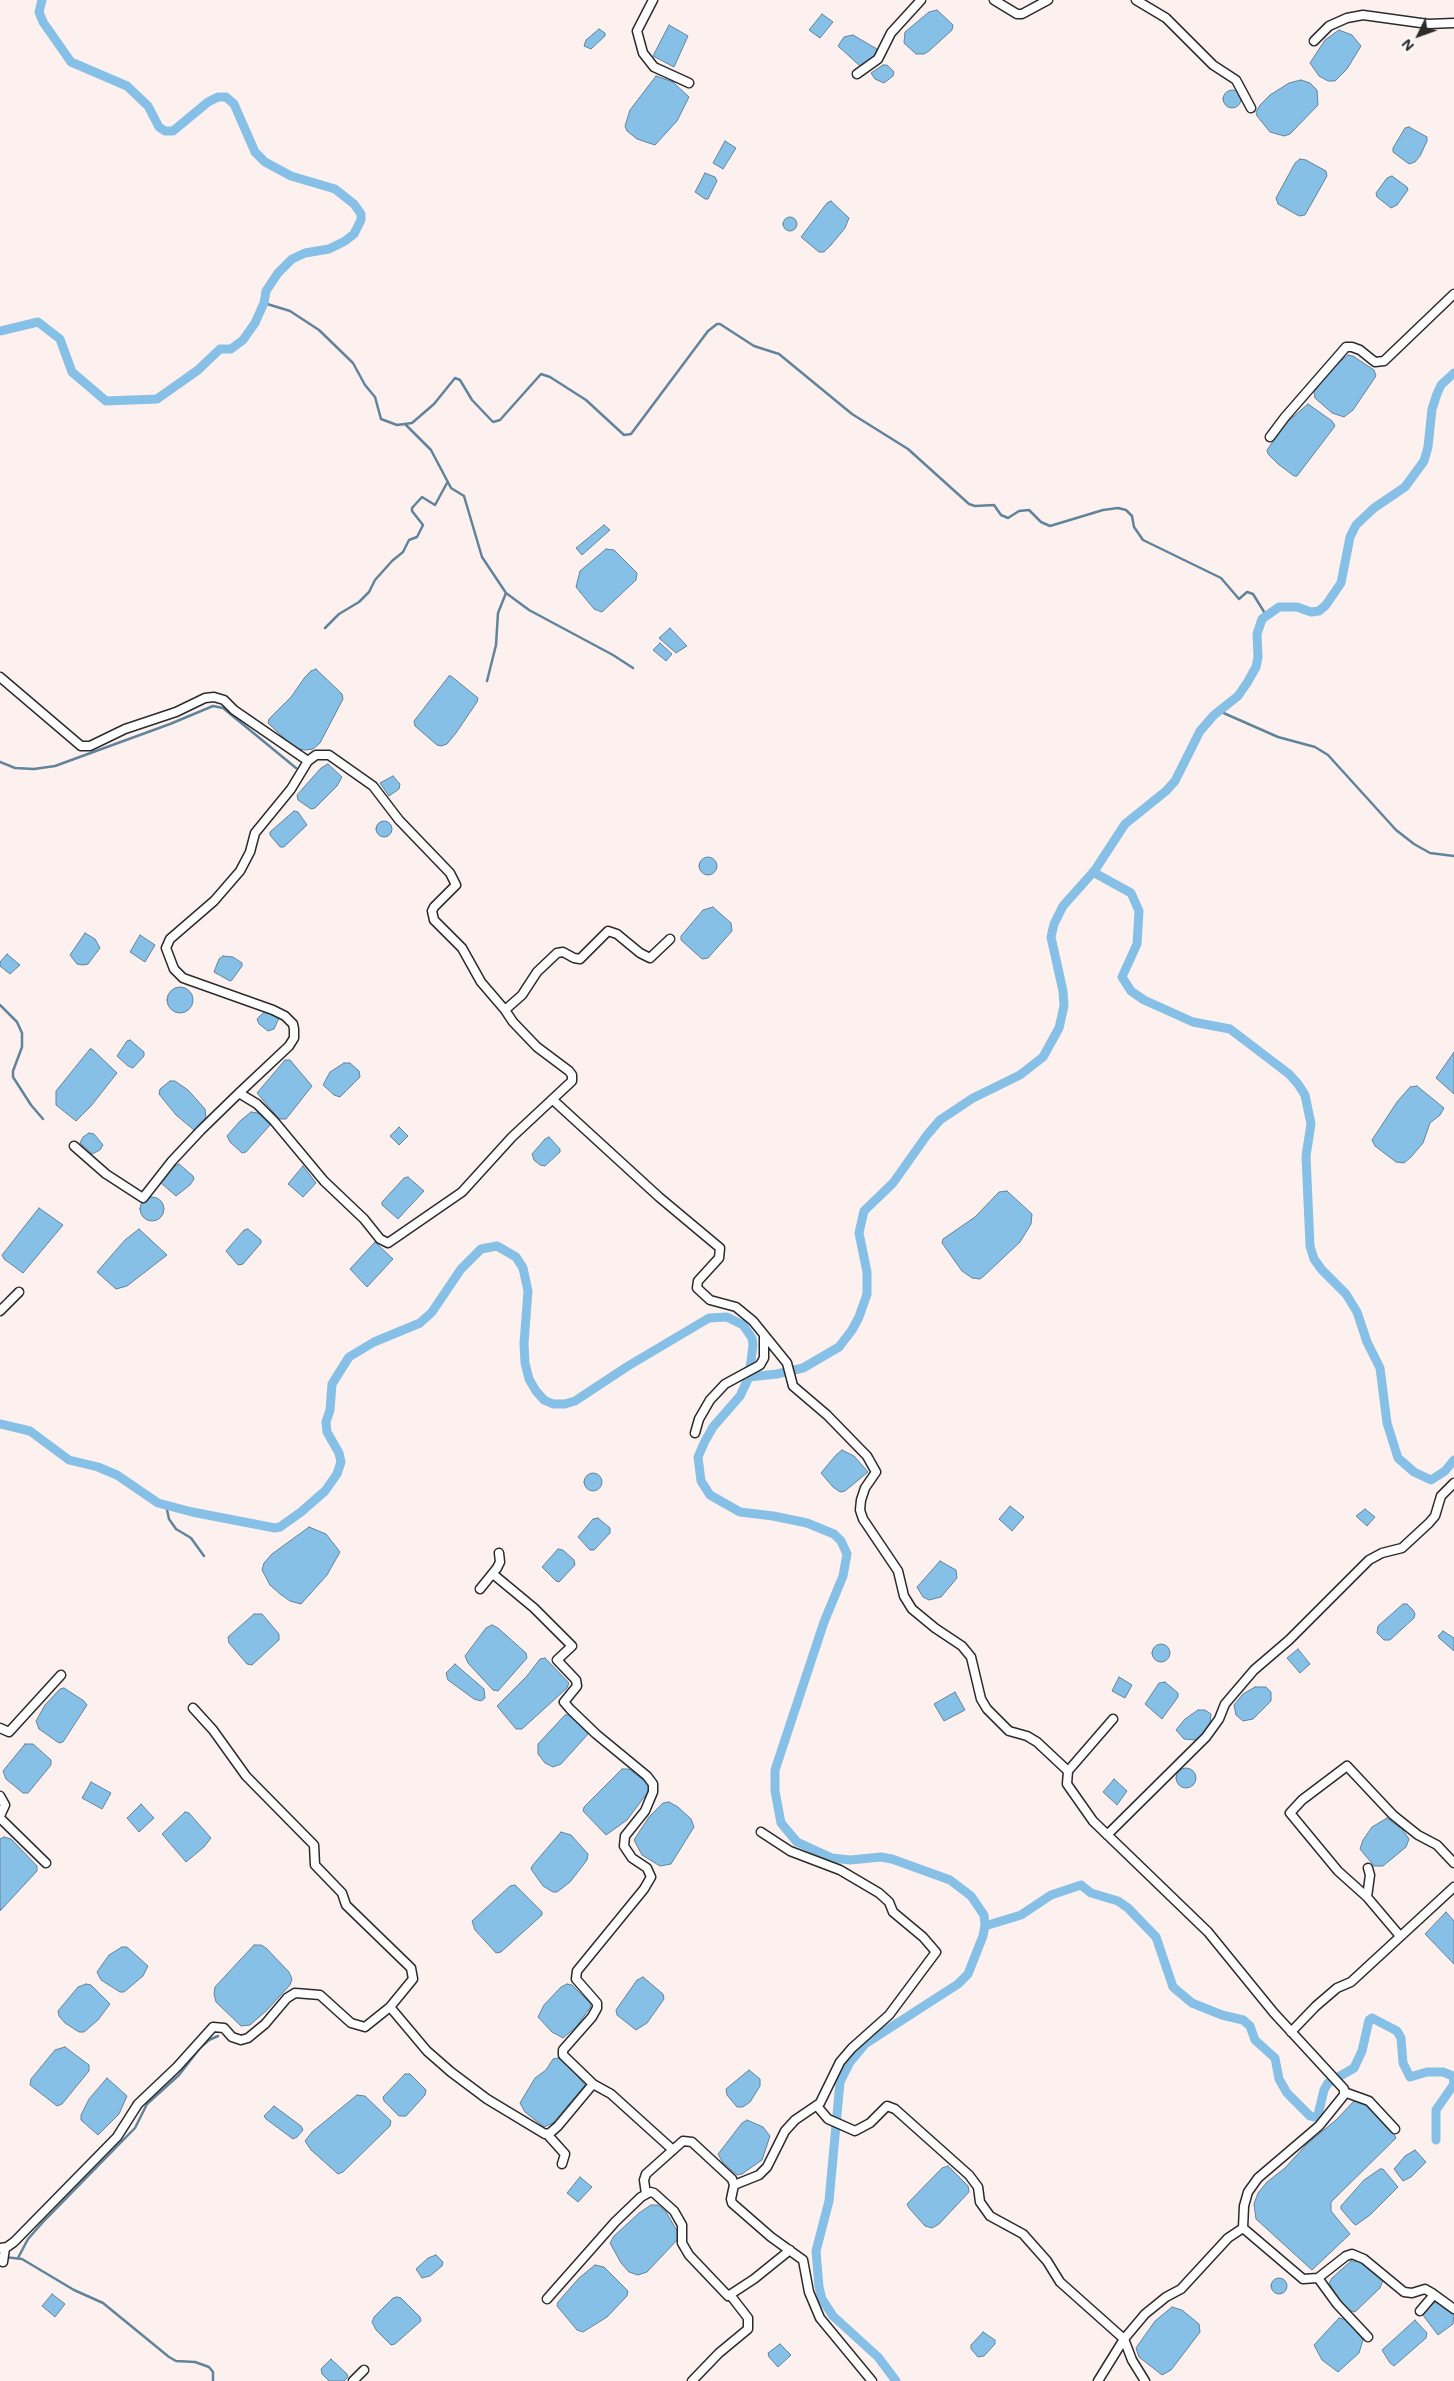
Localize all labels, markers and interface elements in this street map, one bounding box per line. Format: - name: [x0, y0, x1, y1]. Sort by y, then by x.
- north arrow: [1394, 10, 1444, 60]
- text: N: [1397, 35, 1418, 56]

